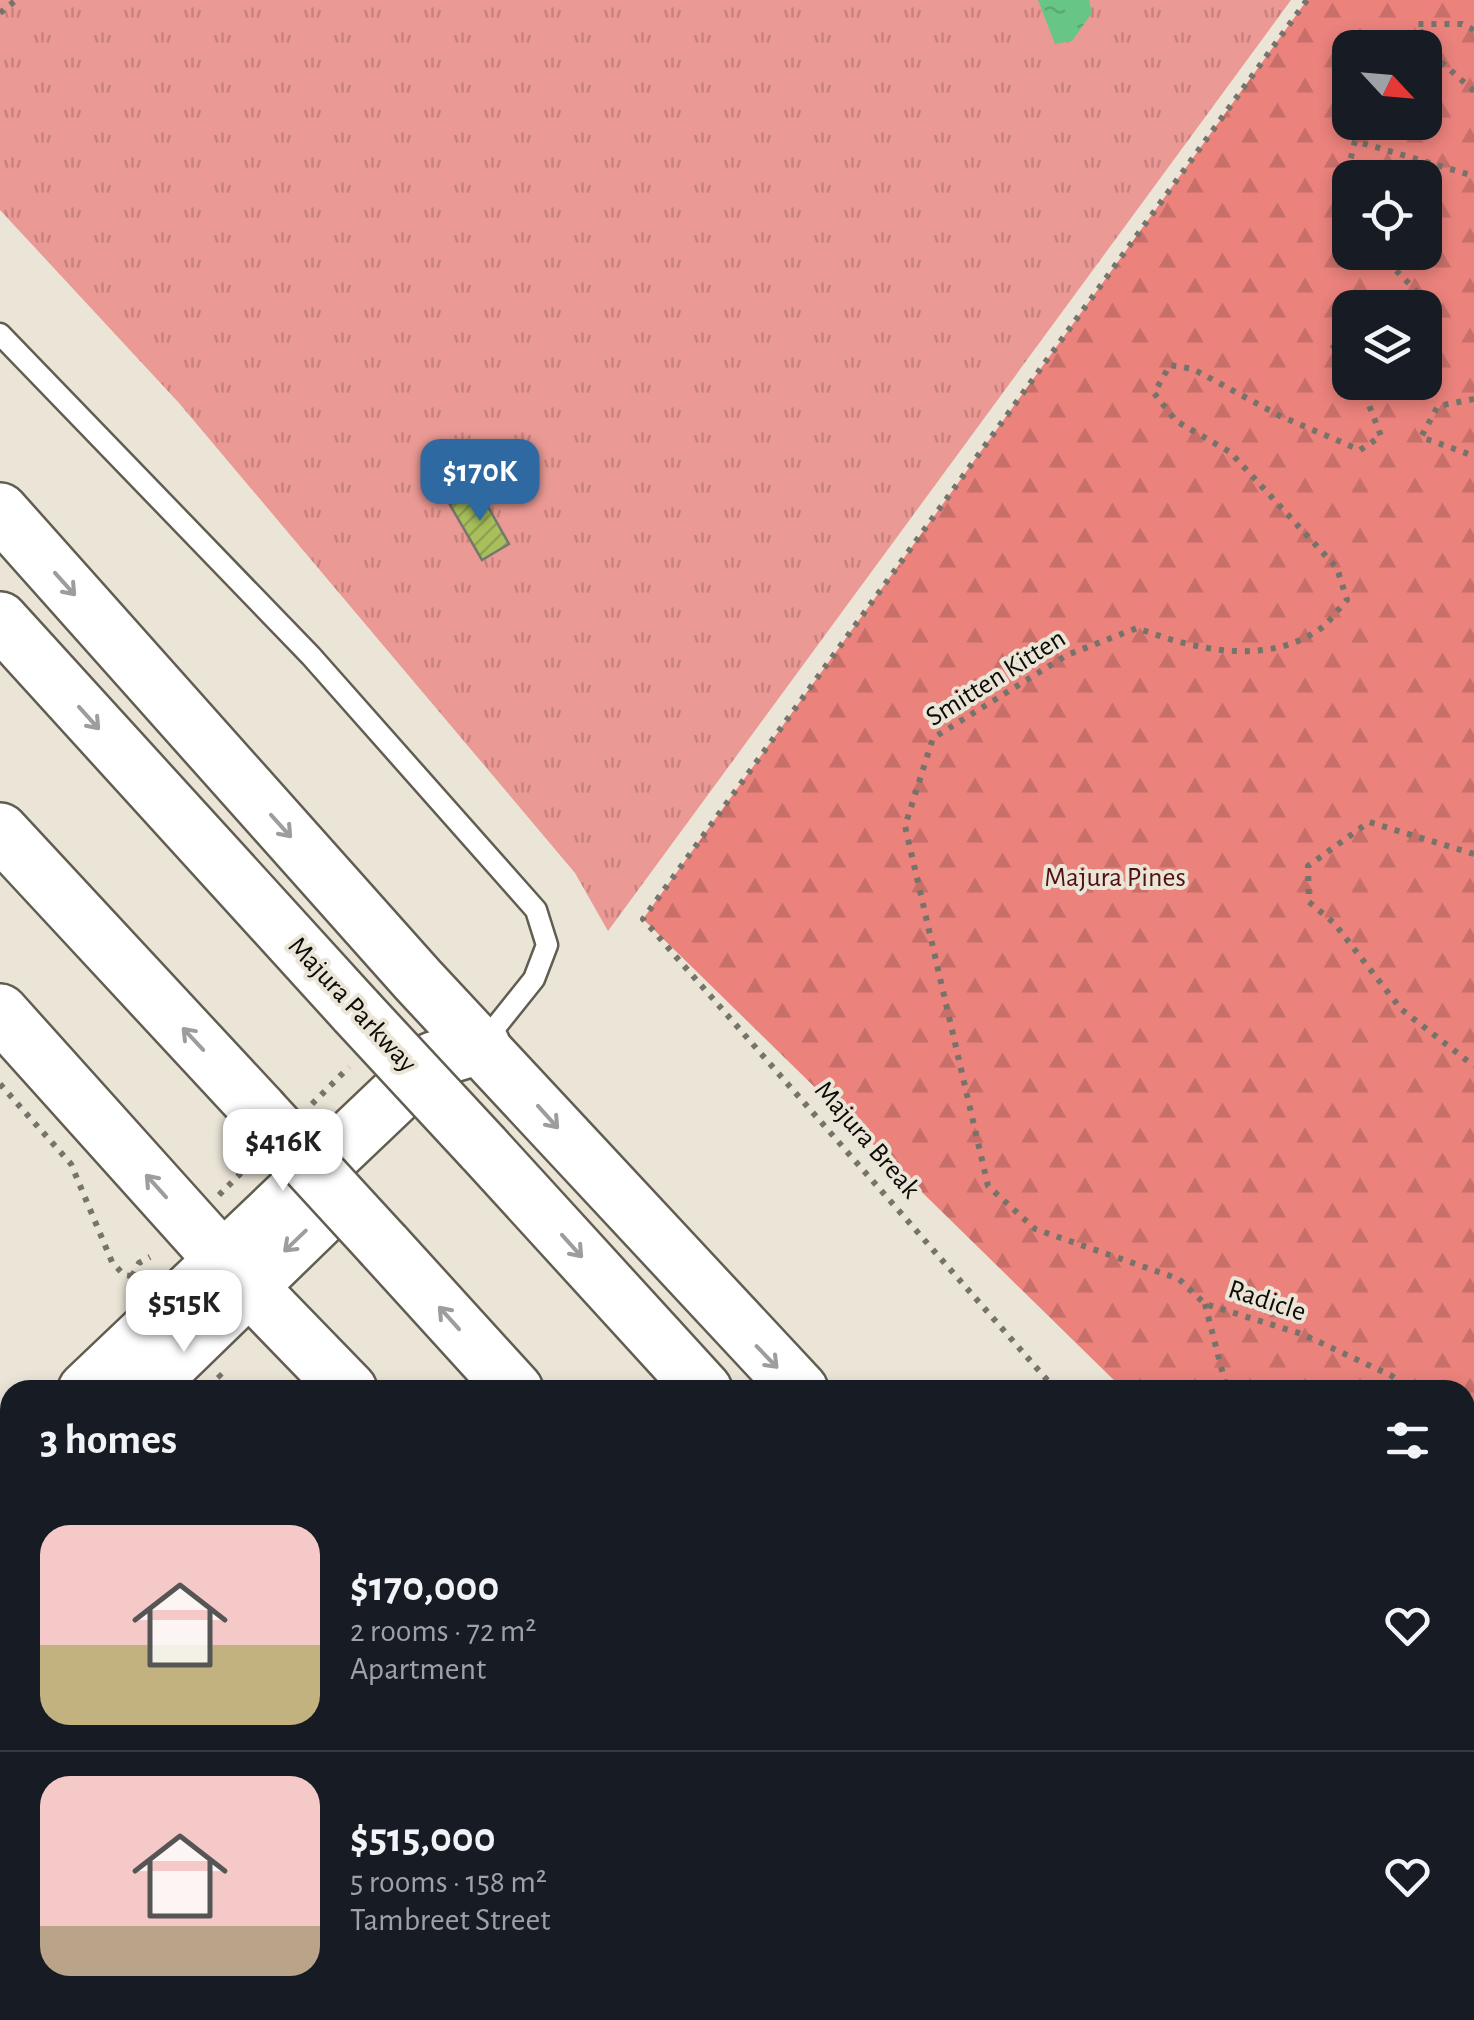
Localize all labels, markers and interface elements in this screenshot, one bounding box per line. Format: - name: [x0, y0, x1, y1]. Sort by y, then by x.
- north arrow: [1332, 30, 1442, 140]
- map controls: [1332, 30, 1442, 400]
- button: locate: [1332, 160, 1442, 270]
- button: layers: [1332, 290, 1442, 400]
- pin: $170K: [410, 439, 550, 524]
- text: $170K: [442, 455, 518, 487]
- one-way arrow: [53, 571, 76, 596]
- street label: Smitten Kitten: [921, 624, 1071, 732]
- one-way arrow: [77, 705, 100, 730]
- one-way arrow: [270, 813, 293, 838]
- park label: Majura Pines: [1044, 864, 1186, 892]
- street label: Majura Parkway: [283, 932, 422, 1078]
- one-way arrow: [182, 1027, 205, 1052]
- street label: Majura Break: [809, 1076, 925, 1204]
- one-way arrow: [536, 1104, 559, 1129]
- pin: $416K: [213, 1109, 353, 1194]
- text: $416K: [245, 1125, 321, 1157]
- one-way arrow: [145, 1174, 168, 1199]
- one-way arrow: [284, 1229, 308, 1253]
- one-way arrow: [560, 1233, 583, 1258]
- pin: $515K: [114, 1270, 254, 1355]
- street label: Radicle: [1225, 1275, 1309, 1327]
- text: $515K: [148, 1286, 220, 1318]
- one-way arrow: [438, 1306, 461, 1331]
- one-way arrow: [755, 1344, 779, 1368]
- icon: filters: [1380, 1413, 1435, 1468]
- text: 3 homes: [40, 1419, 177, 1461]
- icon: home: [120, 1565, 240, 1685]
- text: $170,000: [350, 1566, 499, 1608]
- icon: heart: [1380, 1598, 1435, 1653]
- text: 2 rooms · 72 m²: [350, 1615, 537, 1647]
- text: Apartment: [350, 1653, 486, 1685]
- icon: home: [120, 1816, 240, 1936]
- text: $515,000: [350, 1817, 496, 1859]
- icon: heart: [1380, 1849, 1435, 1904]
- text: 5 rooms · 158 m²: [350, 1866, 547, 1898]
- text: Tambreet Street: [350, 1904, 550, 1936]

